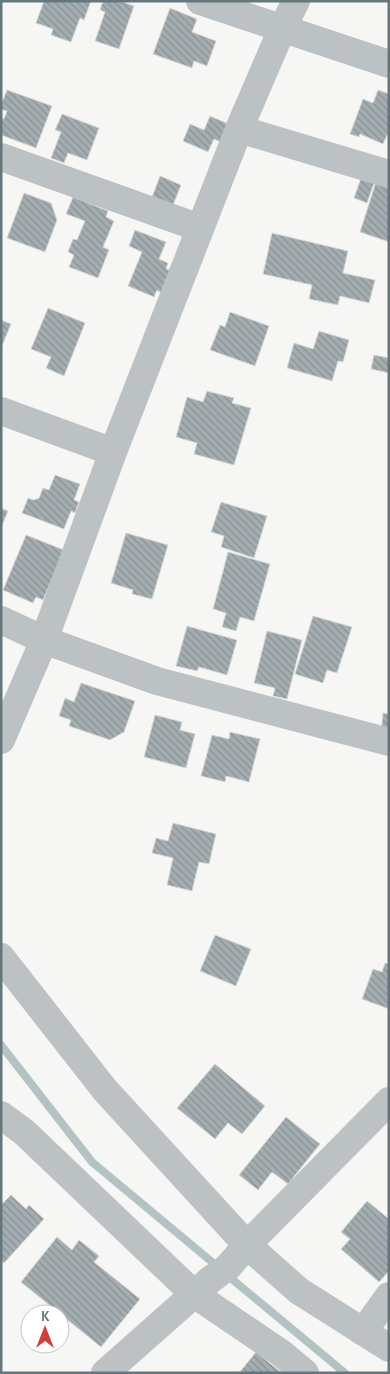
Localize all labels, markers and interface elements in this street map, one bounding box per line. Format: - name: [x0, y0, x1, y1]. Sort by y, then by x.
- north arrow: [20, 1304, 70, 1354]
- text: K: [41, 1310, 50, 1324]

